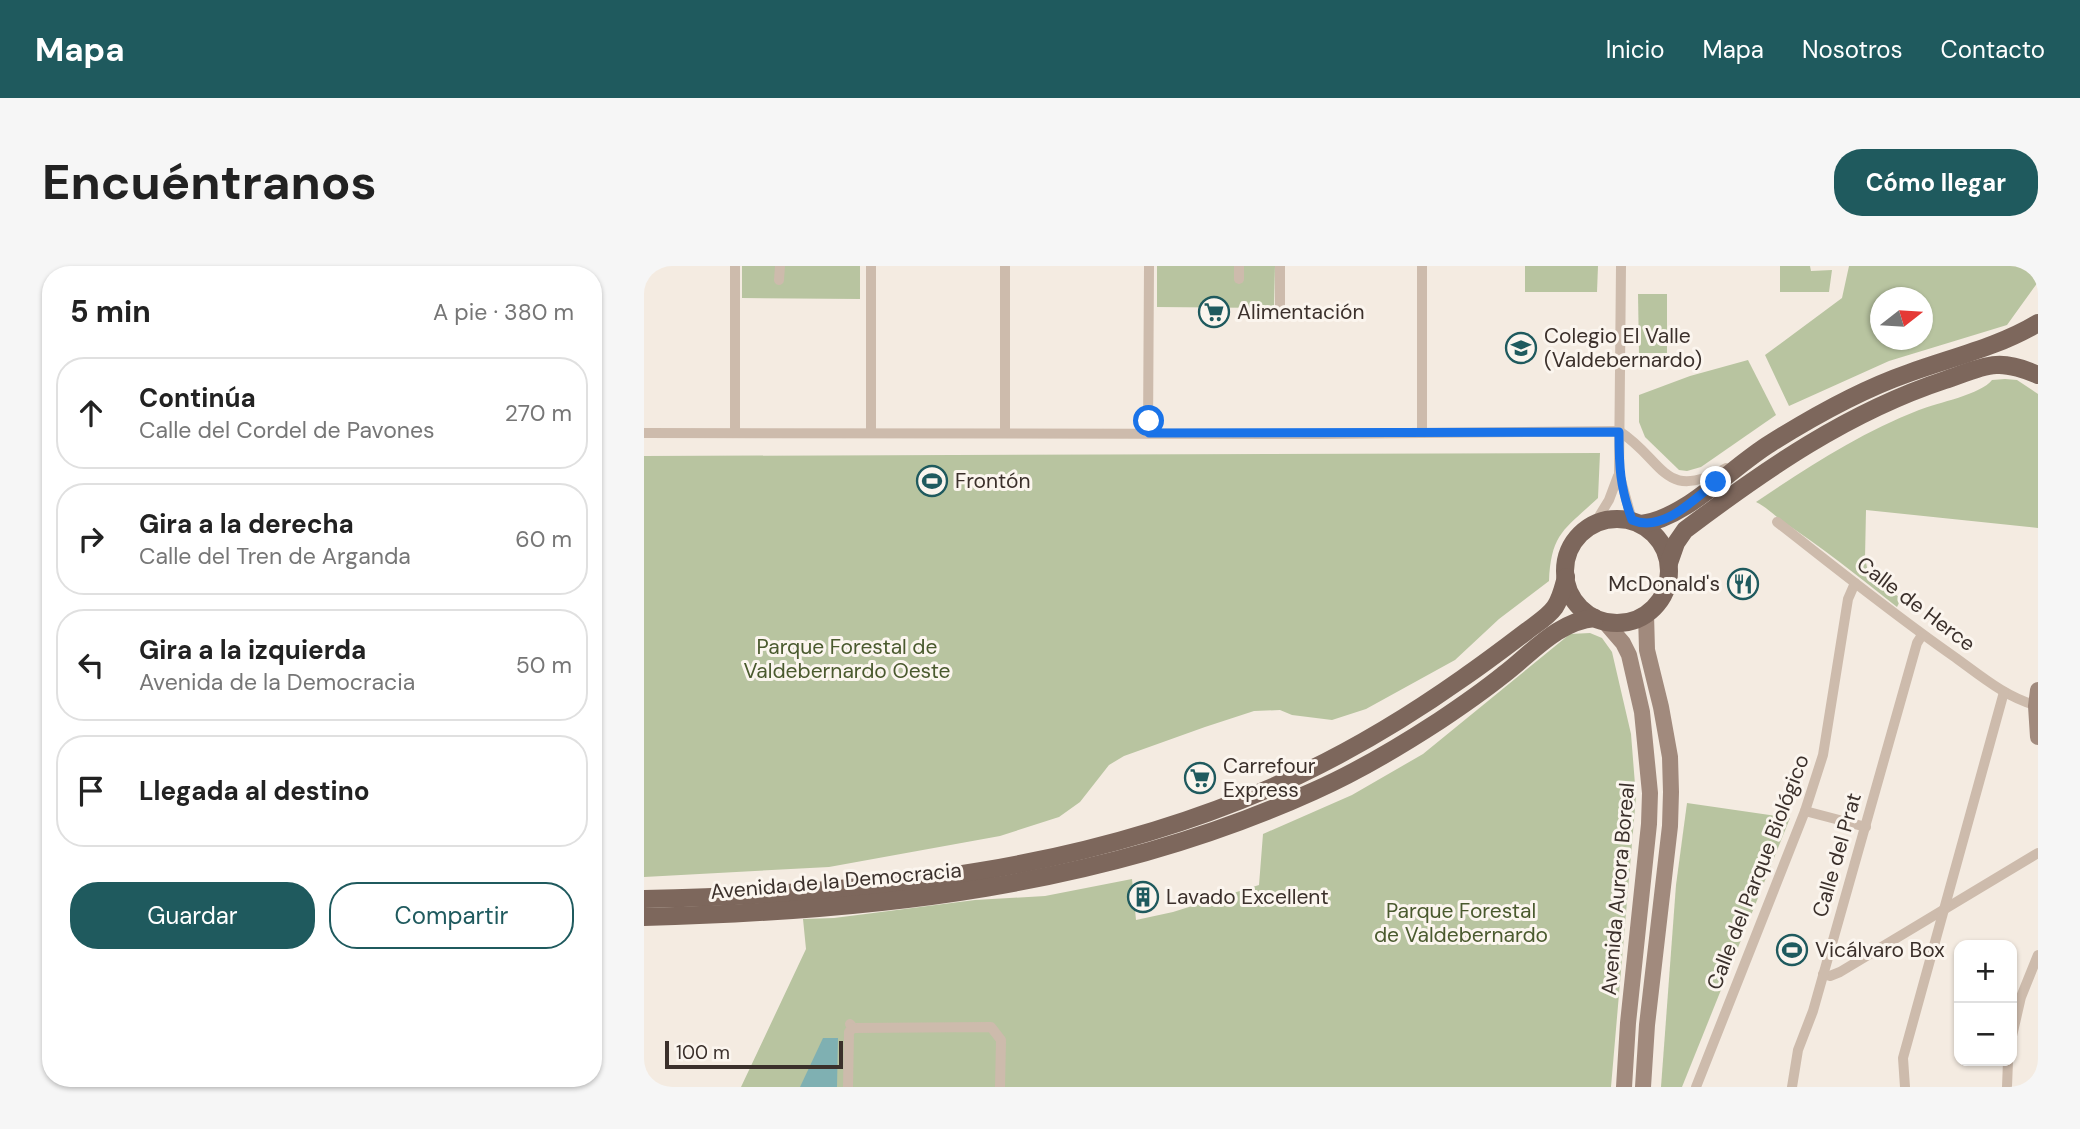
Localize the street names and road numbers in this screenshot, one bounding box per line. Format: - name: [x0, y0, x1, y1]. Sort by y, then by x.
- street label: Calle de Herce: [1851, 550, 1981, 658]
- street label: Calle del Parque Biológico: [1700, 750, 1816, 994]
- street label: Avenida Aurora Boreal: [1595, 781, 1641, 997]
- street label: Calle del Prat: [1806, 790, 1868, 920]
- street label: Avenida de la Democracia: [709, 856, 963, 906]

